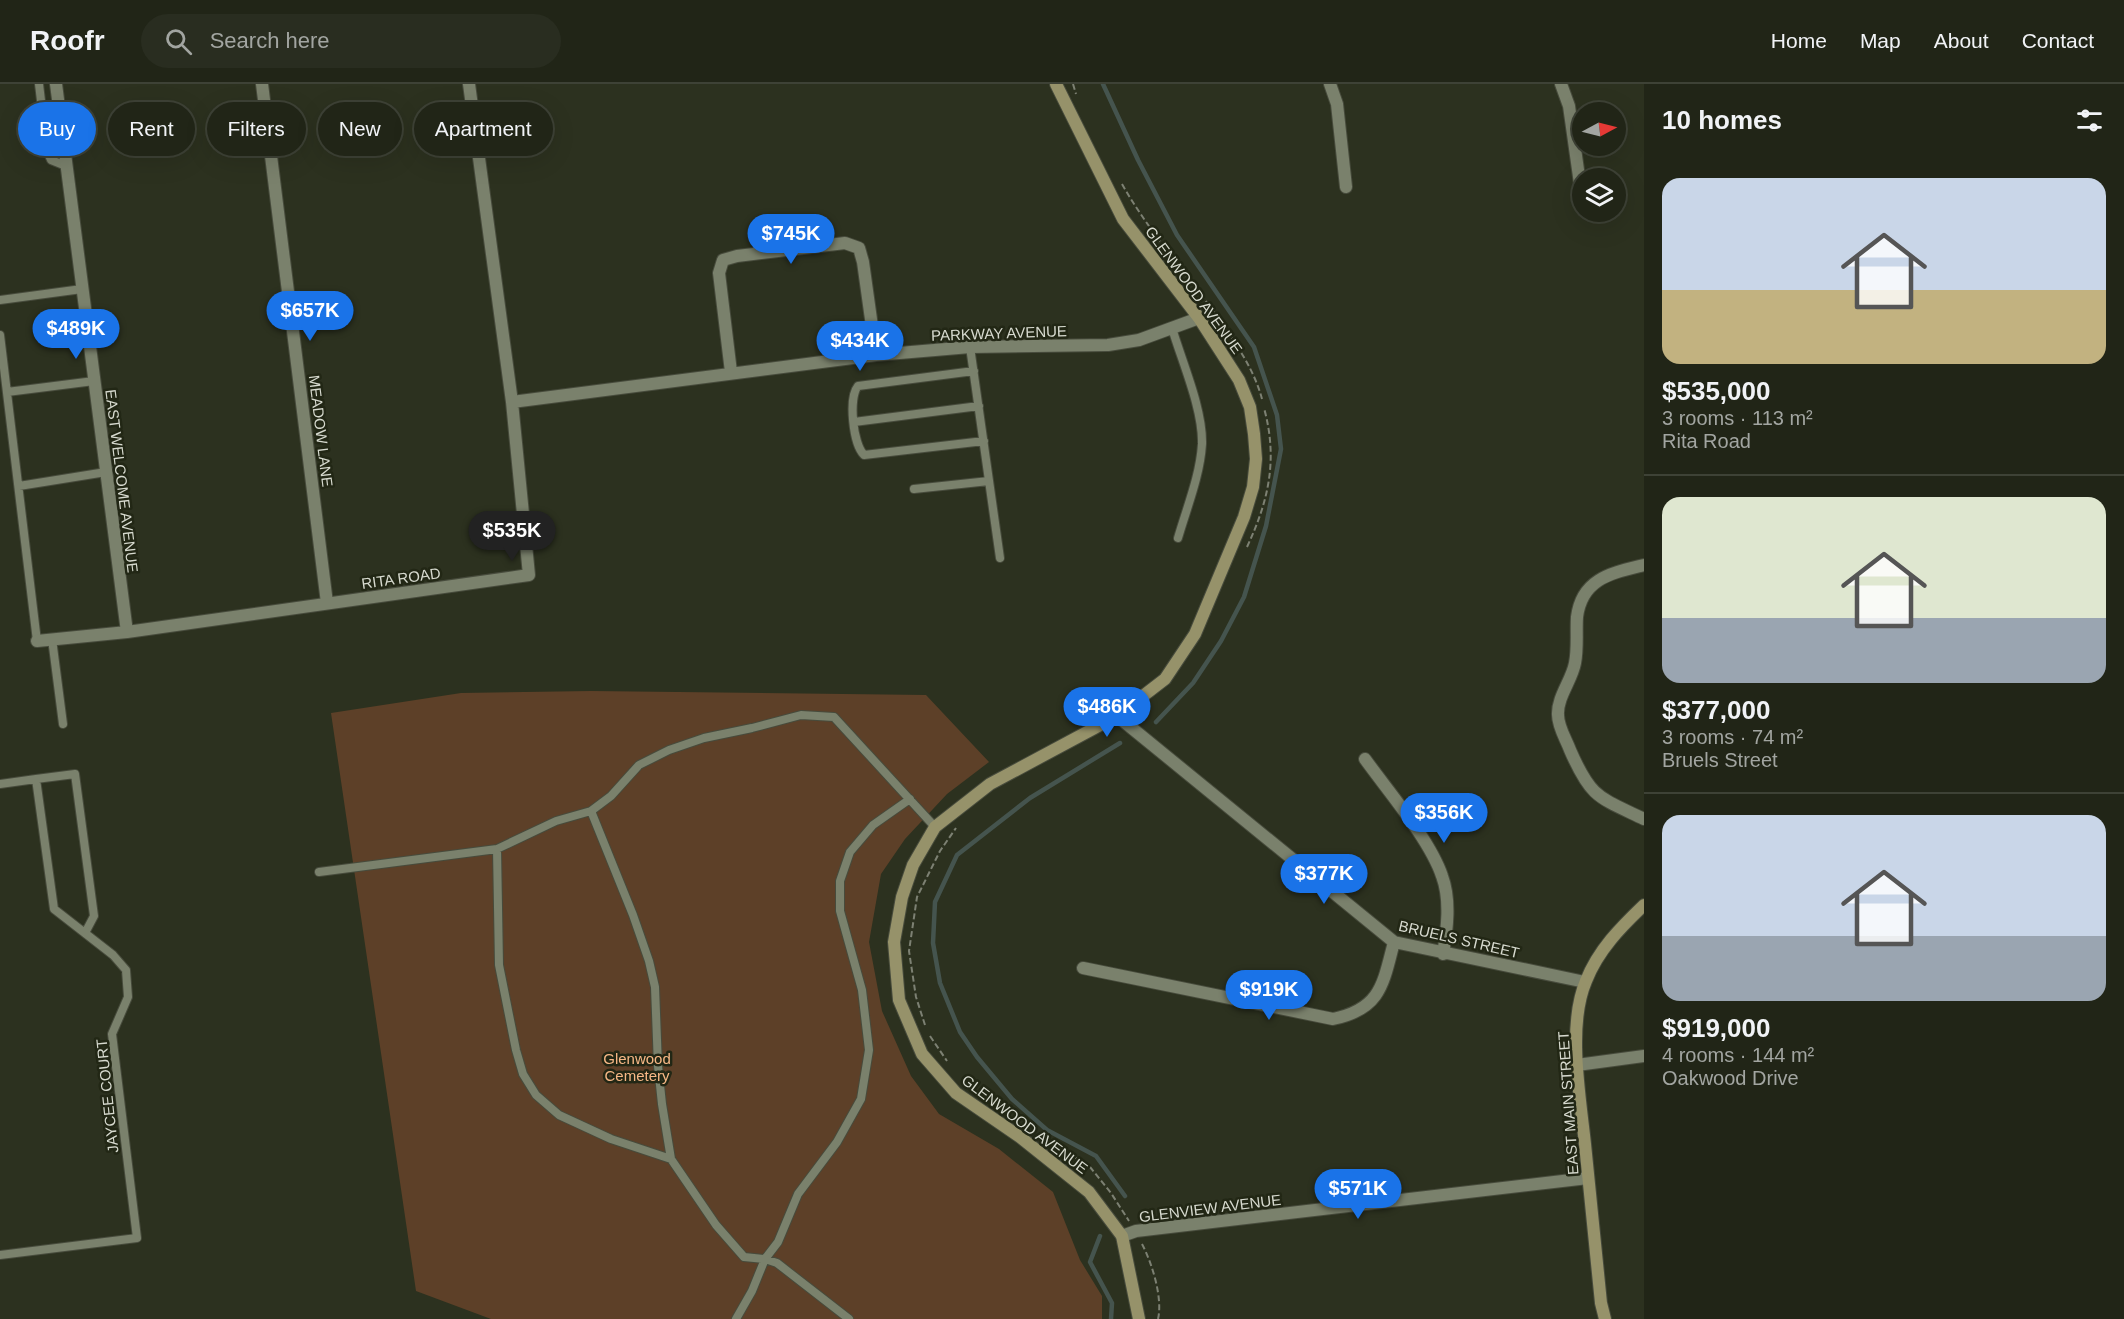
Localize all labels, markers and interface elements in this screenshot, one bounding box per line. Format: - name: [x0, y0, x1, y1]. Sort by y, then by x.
- search box: [141, 14, 561, 68]
- text: Roofr: [30, 25, 105, 56]
- icon: search: [162, 25, 195, 58]
- text: Search here: [210, 28, 330, 53]
- text: Home: [1771, 29, 1827, 52]
- text: Map: [1860, 29, 1901, 52]
- text: About: [1934, 29, 1989, 52]
- text: Contact: [2022, 29, 2094, 52]
- chip: Buy: [18, 102, 96, 156]
- chip: Rent: [108, 102, 195, 156]
- chip: Filters: [207, 102, 306, 156]
- chip: New: [318, 102, 402, 156]
- chip: Apartment: [414, 102, 553, 156]
- north arrow: [1572, 102, 1626, 156]
- map controls: [1572, 102, 1626, 222]
- icon: filters: [2073, 104, 2106, 137]
- text: 10 homes: [1662, 105, 1782, 135]
- button: layers: [1572, 168, 1626, 222]
- pin: $745K: [749, 214, 833, 265]
- icon: home: [1830, 217, 1938, 325]
- text: $745K: [762, 222, 820, 244]
- street label: GLENWOOD AVENUE: [1142, 223, 1246, 357]
- pin: $657K: [268, 291, 352, 342]
- text: $657K: [281, 299, 339, 321]
- pin: $489K: [34, 309, 118, 360]
- text: $489K: [47, 317, 105, 339]
- pin: $434K: [818, 321, 902, 372]
- street label: PARKWAY AVENUE: [931, 322, 1067, 344]
- text: $434K: [831, 329, 889, 351]
- street label: MEADOW LANE: [306, 374, 336, 488]
- text: $535,000: [1662, 376, 1770, 406]
- street label: EAST WELCOME AVENUE: [102, 388, 142, 574]
- text: 3 rooms · 113 m²: [1662, 407, 1813, 429]
- text: Rita Road: [1662, 430, 1751, 452]
- pin: $535K: [470, 511, 554, 562]
- text: $535K: [483, 519, 541, 541]
- icon: home: [1830, 536, 1938, 644]
- street label: RITA ROAD: [360, 564, 442, 592]
- pin: $486K: [1065, 687, 1149, 738]
- text: $486K: [1078, 695, 1136, 717]
- text: $377,000: [1662, 695, 1770, 725]
- text: 3 rooms · 74 m²: [1662, 726, 1803, 748]
- text: Bruels Street: [1662, 749, 1778, 771]
- pin: $356K: [1402, 793, 1486, 844]
- text: $356K: [1415, 801, 1473, 823]
- pin: $377K: [1282, 854, 1366, 905]
- icon: home: [1830, 854, 1938, 962]
- text: $377K: [1295, 862, 1353, 884]
- street label: BRUELS STREET: [1397, 917, 1521, 961]
- pin: $919K: [1227, 970, 1311, 1021]
- text: $919K: [1240, 978, 1298, 1000]
- text: $919,000: [1662, 1013, 1770, 1043]
- street label: EAST MAIN STREET: [1555, 1031, 1581, 1175]
- street label: JAYCEE COURT: [93, 1038, 121, 1154]
- text: 4 rooms · 144 m²: [1662, 1044, 1814, 1066]
- park label: Glenwood Cemetery: [603, 1050, 671, 1084]
- text: Oakwood Drive: [1662, 1067, 1799, 1089]
- street label: GLENWOOD AVENUE: [959, 1071, 1091, 1177]
- pin: $571K: [1316, 1169, 1400, 1220]
- text: $571K: [1329, 1177, 1387, 1199]
- street label: GLENVIEW AVENUE: [1138, 1191, 1282, 1225]

